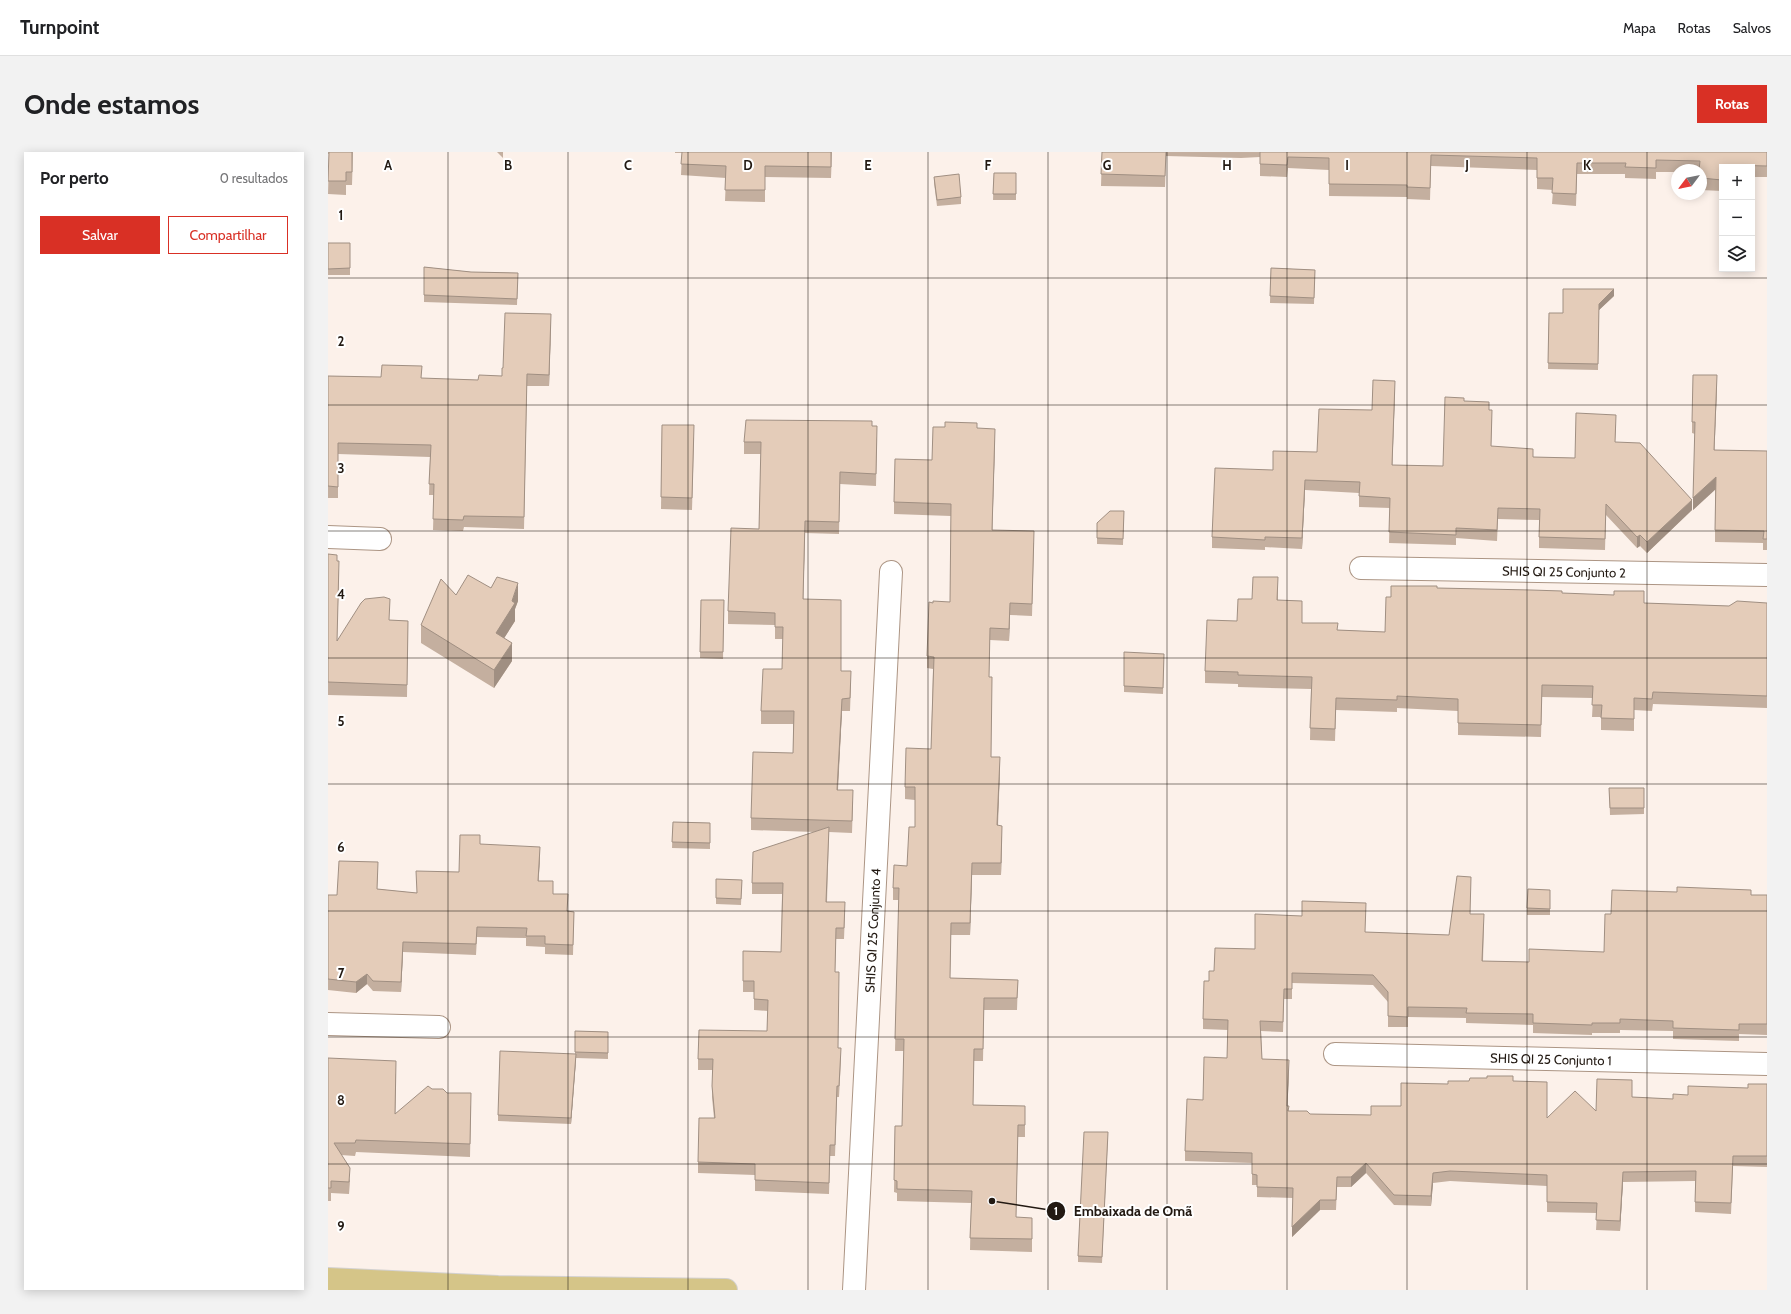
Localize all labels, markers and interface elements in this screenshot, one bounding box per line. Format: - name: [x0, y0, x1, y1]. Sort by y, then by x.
- text: Turnpoint: [20, 16, 99, 39]
- text: Mapa: [1623, 19, 1656, 37]
- text: Rotas: [1678, 19, 1711, 37]
- text: Salvos: [1733, 19, 1771, 37]
- button: Rotas: [1697, 85, 1767, 123]
- text: Onde estamos: [24, 87, 199, 121]
- text: A: [384, 157, 393, 173]
- text: B: [504, 157, 512, 173]
- text: C: [624, 157, 632, 173]
- text: D: [743, 157, 753, 173]
- text: E: [864, 157, 872, 173]
- text: F: [985, 157, 992, 173]
- text: G: [1103, 157, 1112, 173]
- text: H: [1222, 157, 1232, 173]
- text: I: [1345, 157, 1349, 173]
- text: J: [1464, 157, 1469, 173]
- text: K: [1583, 157, 1592, 173]
- north arrow: [1671, 164, 1707, 200]
- map controls: [1719, 164, 1755, 272]
- button: +: [1719, 164, 1755, 200]
- text: Por perto: [40, 168, 109, 188]
- text: 0 resultados: [220, 170, 288, 186]
- button: −: [1719, 200, 1755, 236]
- text: 1: [339, 207, 343, 223]
- button: Salvar: [40, 216, 160, 254]
- button: Compartilhar: [168, 216, 288, 254]
- button: layers: [1719, 236, 1755, 272]
- text: 2: [338, 333, 345, 349]
- text: 3: [337, 460, 345, 476]
- street label: SHIS QI 25 Conjunto 2: [1502, 562, 1626, 581]
- text: 4: [337, 586, 345, 602]
- text: 5: [338, 713, 345, 729]
- text: 6: [337, 839, 345, 855]
- street label: SHIS QI 25 Conjunto 4: [861, 867, 884, 993]
- text: 7: [338, 965, 345, 981]
- street label: SHIS QI 25 Conjunto 1: [1490, 1050, 1612, 1069]
- text: 8: [337, 1092, 345, 1108]
- callout: Embaixada de Omã: [1046, 1198, 1200, 1224]
- text: Embaixada de Omã: [1074, 1202, 1192, 1220]
- text: 1: [1054, 1203, 1058, 1218]
- text: 9: [337, 1218, 345, 1234]

